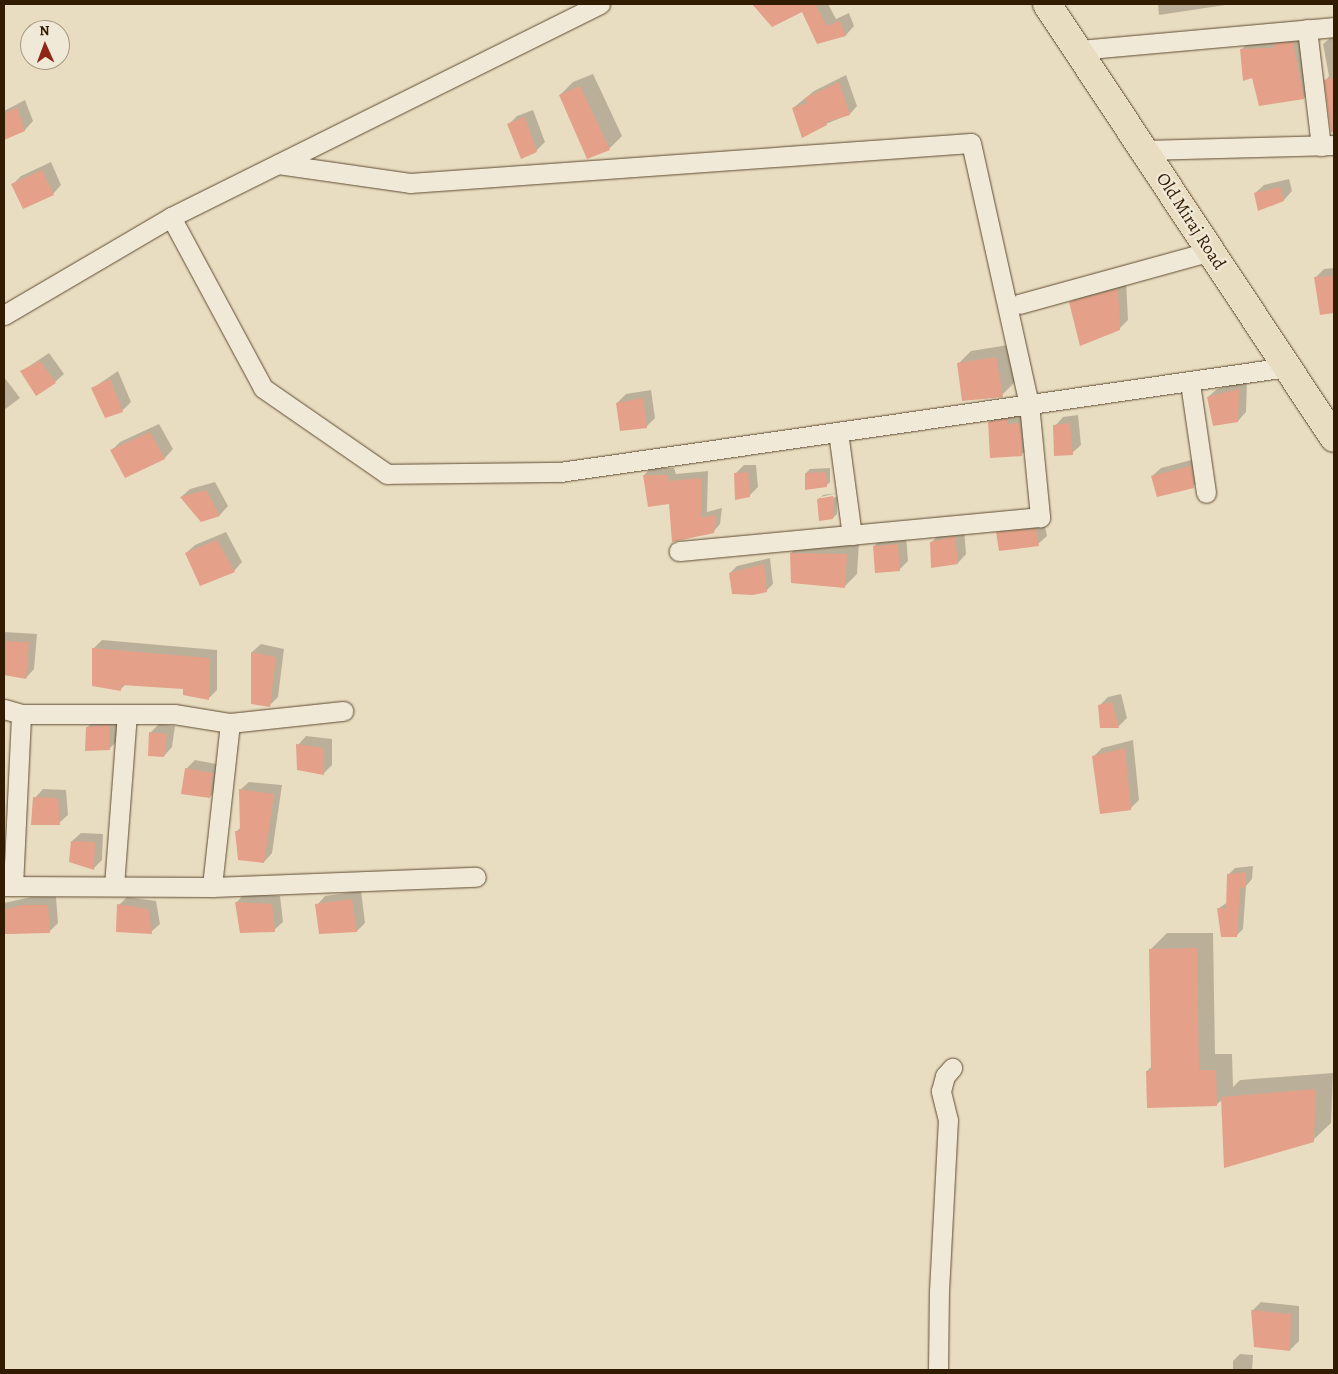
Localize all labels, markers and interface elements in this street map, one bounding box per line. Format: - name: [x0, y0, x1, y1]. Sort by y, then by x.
- north arrow: [20, 20, 70, 70]
- text: N: [39, 21, 50, 40]
- street label: Old Miraj Road: [1152, 169, 1230, 273]

